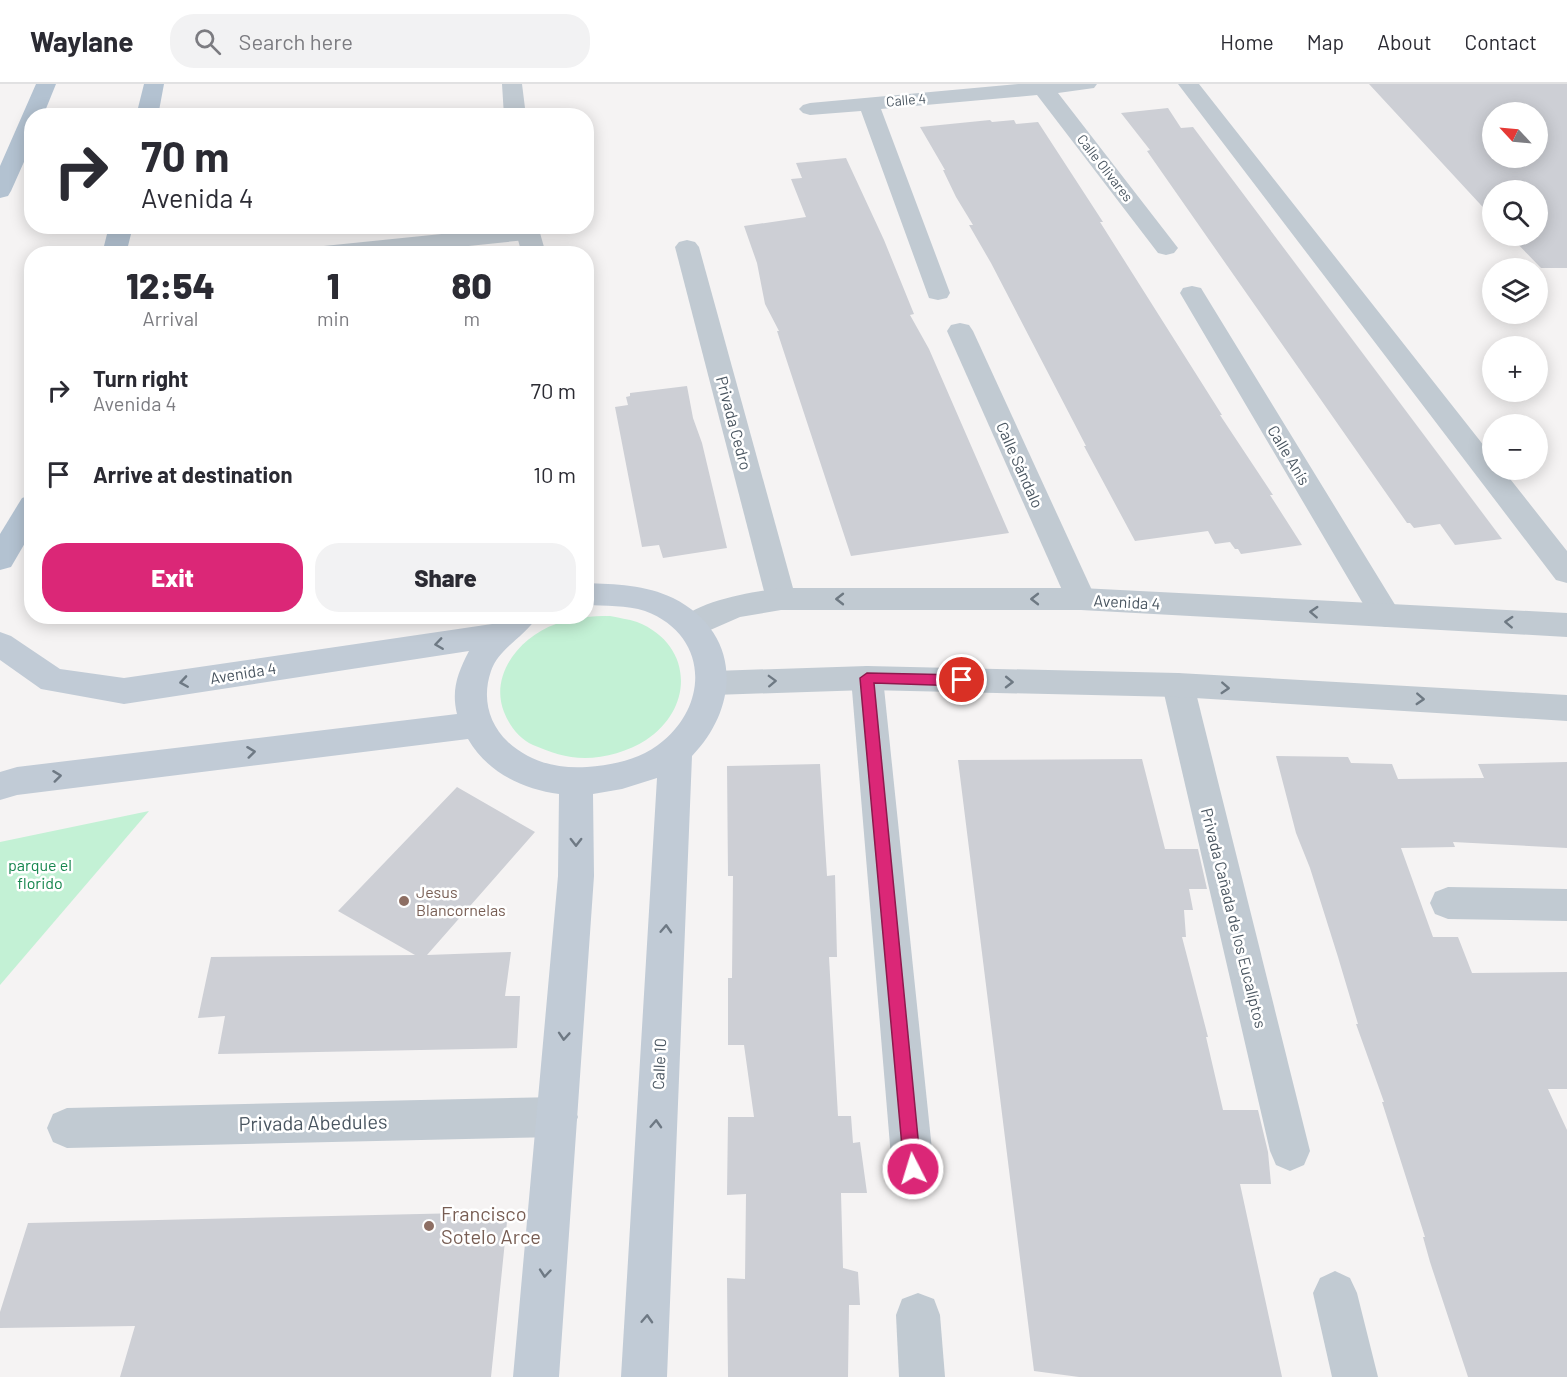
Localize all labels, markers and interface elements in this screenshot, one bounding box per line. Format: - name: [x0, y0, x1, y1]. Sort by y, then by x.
- search box: [170, 14, 590, 68]
- text: Waylane: [30, 24, 134, 58]
- icon: search: [191, 25, 224, 58]
- text: Search here: [239, 28, 353, 54]
- text: Home: [1220, 29, 1274, 54]
- text: Map: [1307, 29, 1344, 54]
- text: About: [1377, 29, 1432, 54]
- text: Contact: [1465, 29, 1537, 54]
- street label: Calle 4: [885, 89, 927, 110]
- north arrow: [1482, 102, 1548, 168]
- map controls: [1482, 102, 1548, 480]
- text: 70 m: [141, 130, 229, 180]
- street label: Calle Olivares: [1074, 131, 1137, 205]
- icon: right: [42, 132, 120, 210]
- button: search: [1482, 180, 1548, 246]
- text: Avenida 4: [141, 181, 254, 213]
- button: layers: [1482, 258, 1548, 324]
- text: 12:54: [126, 263, 215, 306]
- text: 1: [327, 263, 340, 306]
- text: 80: [452, 263, 492, 306]
- text: Arrival: [143, 306, 198, 330]
- text: min: [317, 306, 349, 330]
- text: m: [463, 306, 480, 330]
- button: +: [1482, 336, 1548, 402]
- text: Turn right: [93, 365, 188, 391]
- icon: right: [42, 374, 75, 407]
- street label: Privada Cedro: [713, 374, 756, 472]
- text: 70 m: [531, 377, 576, 403]
- text: Avenida 4: [93, 391, 176, 415]
- button: −: [1482, 414, 1548, 480]
- street label: Calle Sándalo: [993, 419, 1048, 511]
- street label: Calle Anís: [1264, 421, 1315, 488]
- icon: arrive: [42, 458, 75, 491]
- text: Arrive at destination: [93, 461, 292, 487]
- text: 10 m: [533, 461, 576, 487]
- button: Exit: [42, 543, 303, 612]
- button: Share: [315, 543, 576, 612]
- street label: Avenida 4: [1093, 590, 1161, 613]
- one-way arrow: [836, 593, 845, 605]
- one-way arrow: [1031, 593, 1040, 605]
- one-way arrow: [1309, 606, 1318, 619]
- one-way arrow: [1504, 616, 1513, 629]
- one-way arrow: [435, 637, 444, 649]
- pin: [936, 654, 987, 705]
- street label: Avenida 4: [208, 658, 277, 687]
- icon: arrive: [945, 663, 978, 696]
- one-way arrow: [180, 675, 190, 688]
- one-way arrow: [768, 675, 777, 687]
- one-way arrow: [1005, 675, 1014, 688]
- one-way arrow: [1221, 682, 1230, 695]
- one-way arrow: [1415, 693, 1424, 706]
- one-way arrow: [246, 747, 256, 759]
- one-way arrow: [53, 770, 62, 783]
- street label: Privada Cañada de los Eucalíptos: [1198, 806, 1271, 1030]
- one-way arrow: [570, 837, 582, 846]
- park label: parque el florido: [8, 855, 72, 892]
- place label: Jesus Blancornelas: [416, 882, 506, 919]
- marker: Jesus Blancornelas: [397, 894, 411, 908]
- one-way arrow: [659, 925, 672, 934]
- one-way arrow: [558, 1032, 571, 1041]
- street label: Calle 10: [648, 1038, 669, 1090]
- street label: Privada Abedules: [238, 1109, 388, 1135]
- one-way arrow: [650, 1119, 663, 1128]
- position arrow: [881, 1137, 945, 1201]
- place label: Francisco Sotelo Arce: [441, 1201, 541, 1248]
- marker: Francisco Sotelo Arce: [422, 1219, 436, 1233]
- one-way arrow: [539, 1268, 552, 1277]
- one-way arrow: [640, 1314, 653, 1323]

